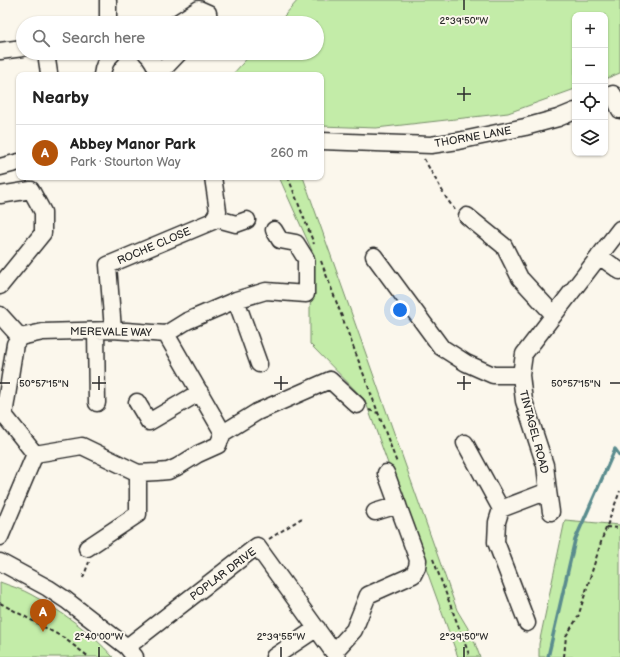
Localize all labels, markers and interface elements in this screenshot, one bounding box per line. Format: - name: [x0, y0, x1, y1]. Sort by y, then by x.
- map controls: [572, 12, 608, 156]
- button: +: [572, 12, 608, 48]
- text: 2°39'50"W: [440, 15, 488, 27]
- search box: [16, 16, 324, 60]
- icon: search: [30, 27, 52, 49]
- text: Search here: [62, 29, 145, 48]
- button: −: [572, 48, 608, 84]
- button: locate: [572, 84, 608, 120]
- text: Nearby: [32, 88, 89, 108]
- button: layers: [572, 120, 608, 156]
- street label: THORNE LANE: [434, 124, 512, 150]
- text: Abbey Manor Park: [70, 135, 196, 154]
- text: A: [41, 145, 49, 161]
- text: 260 m: [270, 145, 308, 161]
- text: Park · Stourton Way: [70, 154, 181, 170]
- street label: ROCHE CLOSE: [115, 225, 193, 267]
- your location: [390, 300, 410, 320]
- street label: MEREVALE WAY: [70, 325, 153, 339]
- text: 50°57'15"N: [19, 378, 69, 390]
- text: 50°57'15"N: [551, 378, 601, 390]
- street label: TINTAGEL ROAD: [517, 389, 551, 475]
- street label: POPLAR DRIVE: [187, 545, 259, 603]
- pin: A: [30, 599, 56, 632]
- text: 2°40'00"W: [74, 631, 124, 643]
- text: 2°39'55"W: [257, 631, 305, 643]
- text: 2°39'50"W: [440, 631, 488, 643]

